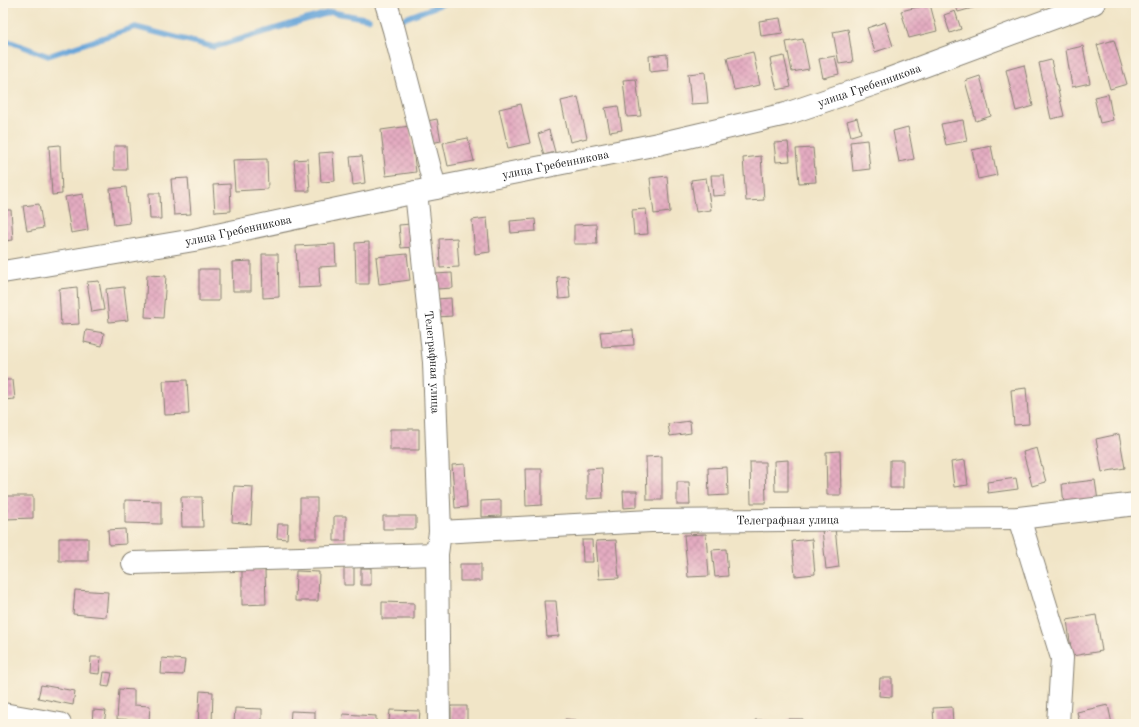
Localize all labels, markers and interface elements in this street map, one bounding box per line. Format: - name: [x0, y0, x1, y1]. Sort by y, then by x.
- street label: улица Гребенникова: [816, 63, 923, 110]
- street label: улица Гребенникова: [501, 149, 610, 182]
- street label: улица Гребенникова: [184, 214, 293, 248]
- street label: Телеграфная улица: [422, 310, 441, 414]
- street label: Телеграфная улица: [736, 514, 839, 527]

